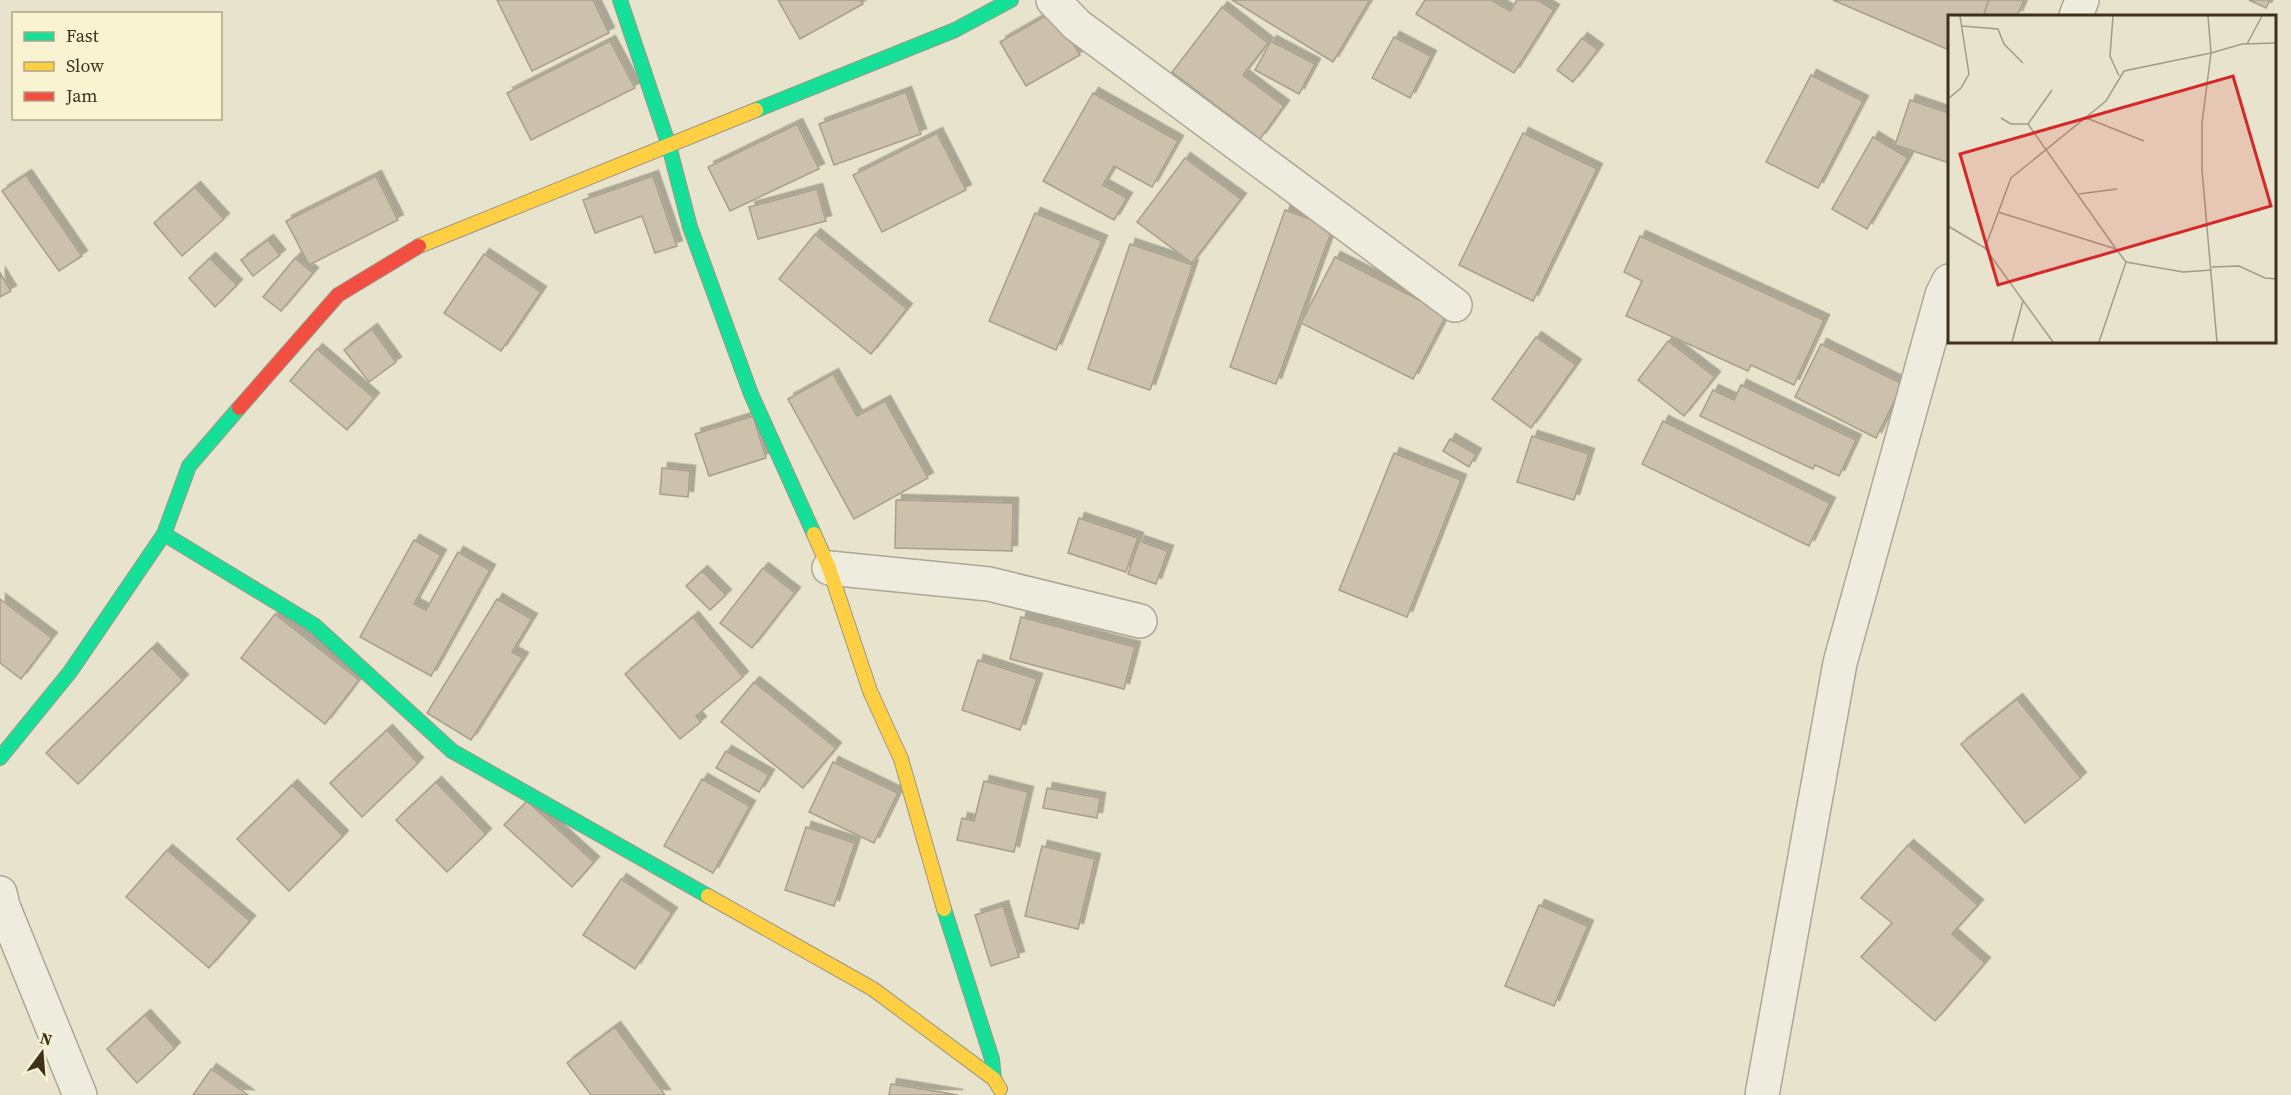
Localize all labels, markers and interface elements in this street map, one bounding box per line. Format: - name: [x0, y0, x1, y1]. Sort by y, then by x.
- legend: [12, 12, 222, 120]
- inset map: [1948, 15, 2276, 344]
- text: Fast: [66, 23, 99, 48]
- text: Slow: [66, 53, 104, 78]
- text: Jam: [65, 83, 98, 108]
- north arrow: [12, 1023, 72, 1083]
- text: N: [38, 1026, 55, 1051]

